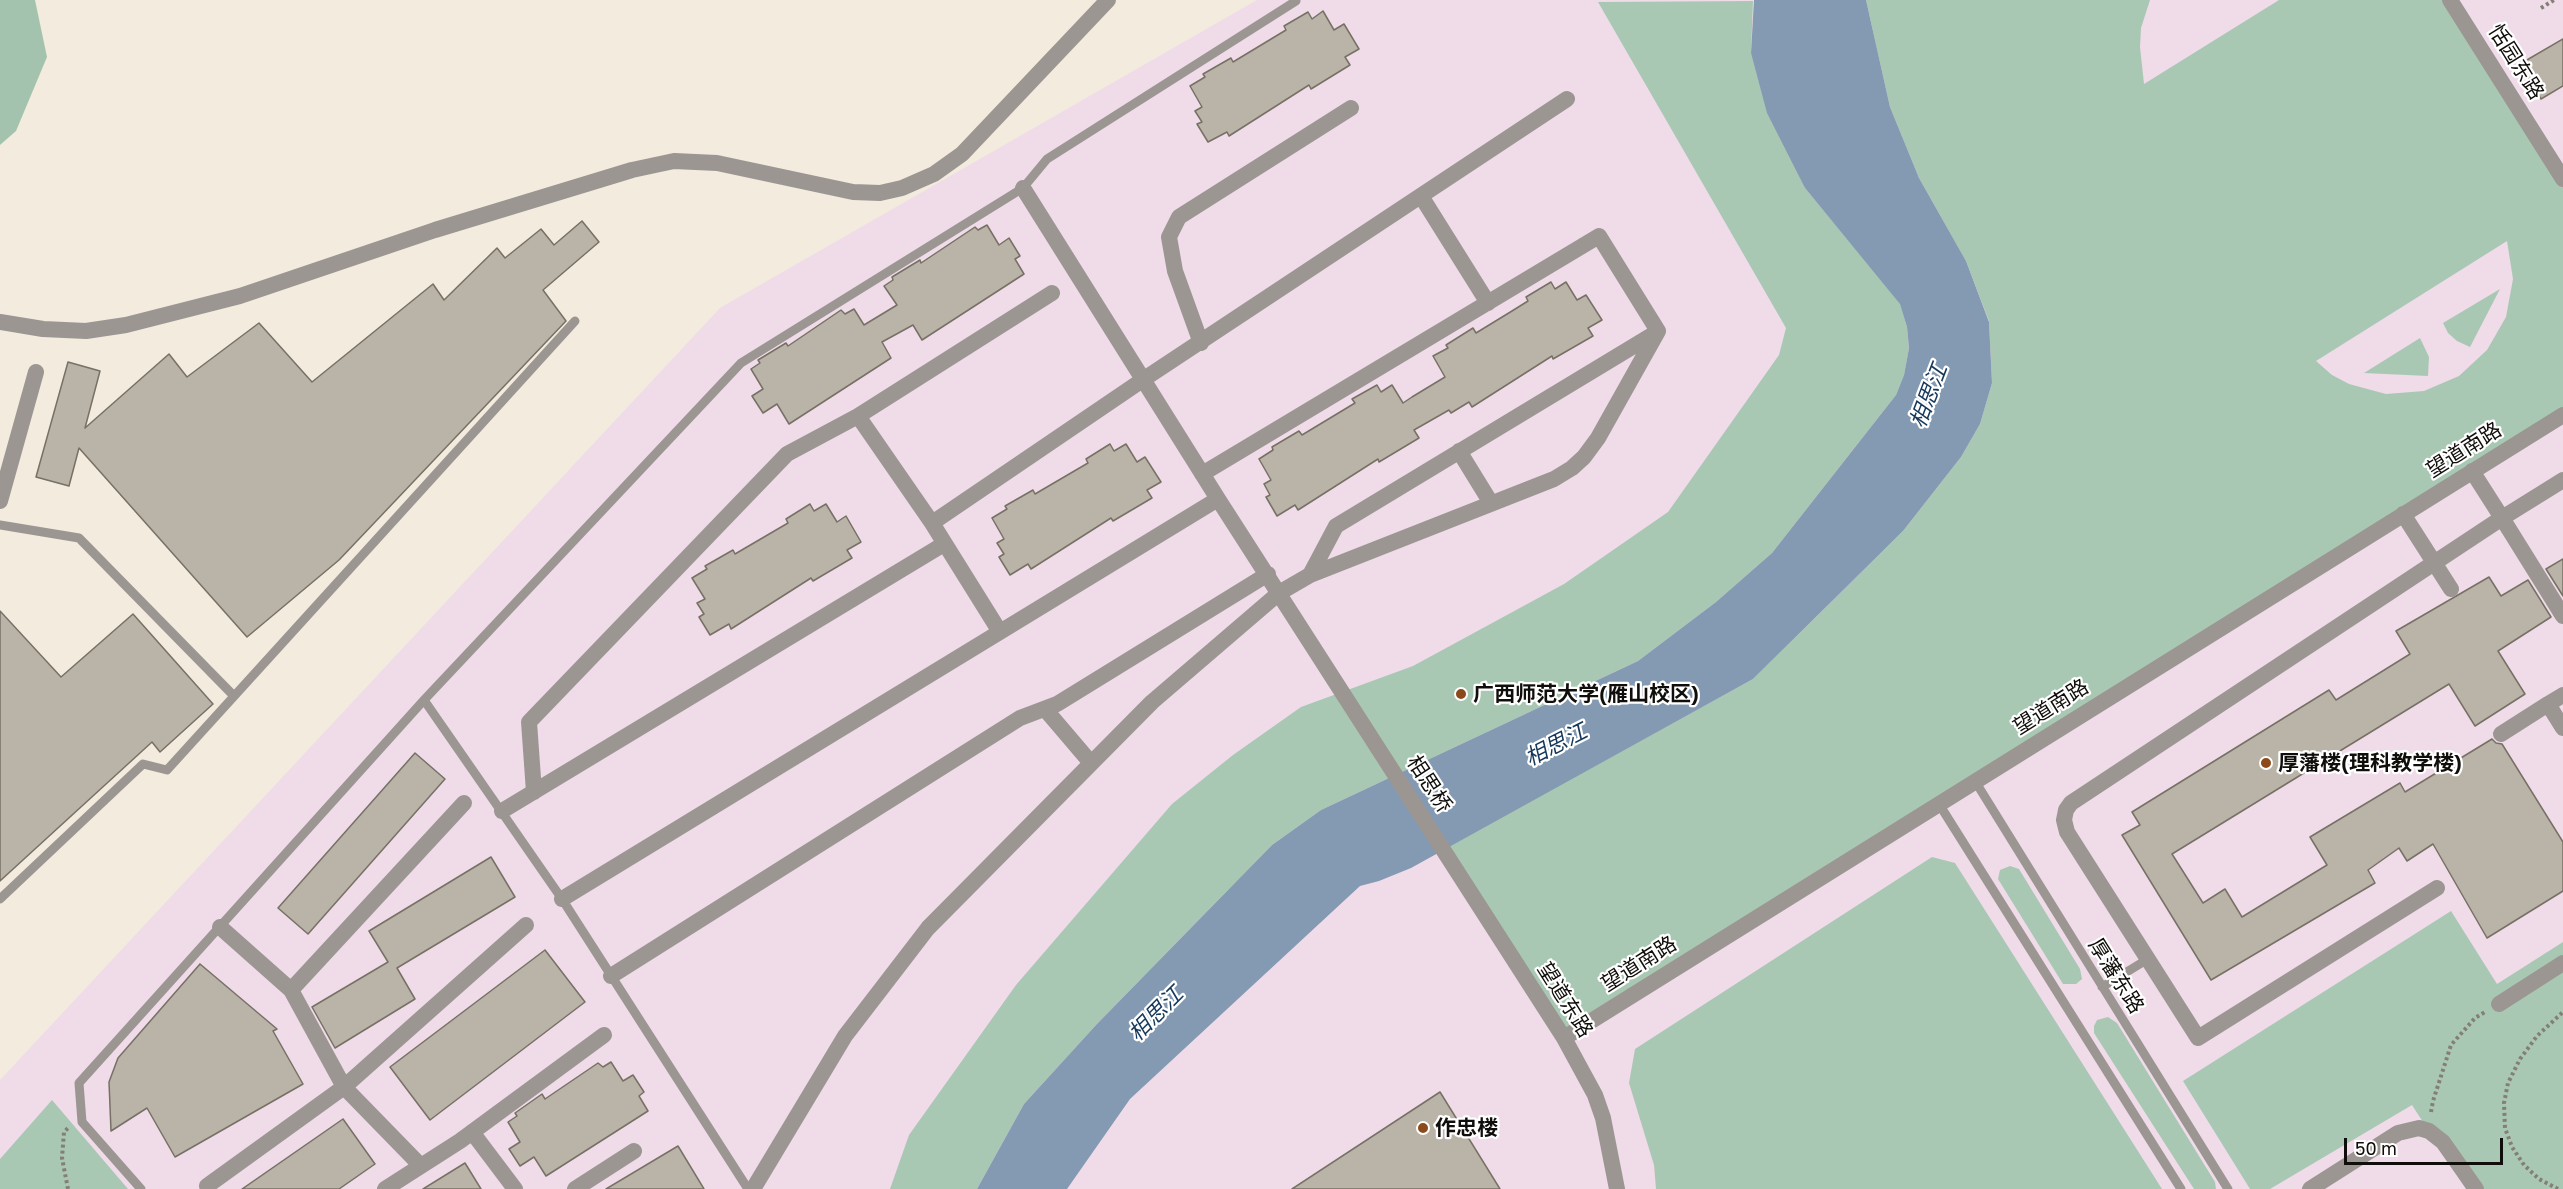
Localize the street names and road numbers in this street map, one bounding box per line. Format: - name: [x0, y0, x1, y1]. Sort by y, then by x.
- street label: 恬园东路: [2483, 20, 2549, 104]
- street label: 望道南路: [2422, 417, 2506, 483]
- street label: 望道南路: [2009, 674, 2093, 740]
- street label: 相思桥: [1401, 751, 1457, 817]
- street label: 望道南路: [1597, 931, 1681, 997]
- street label: 厚藩东路: [2083, 934, 2149, 1018]
- street label: 望道东路: [1532, 958, 1598, 1042]

